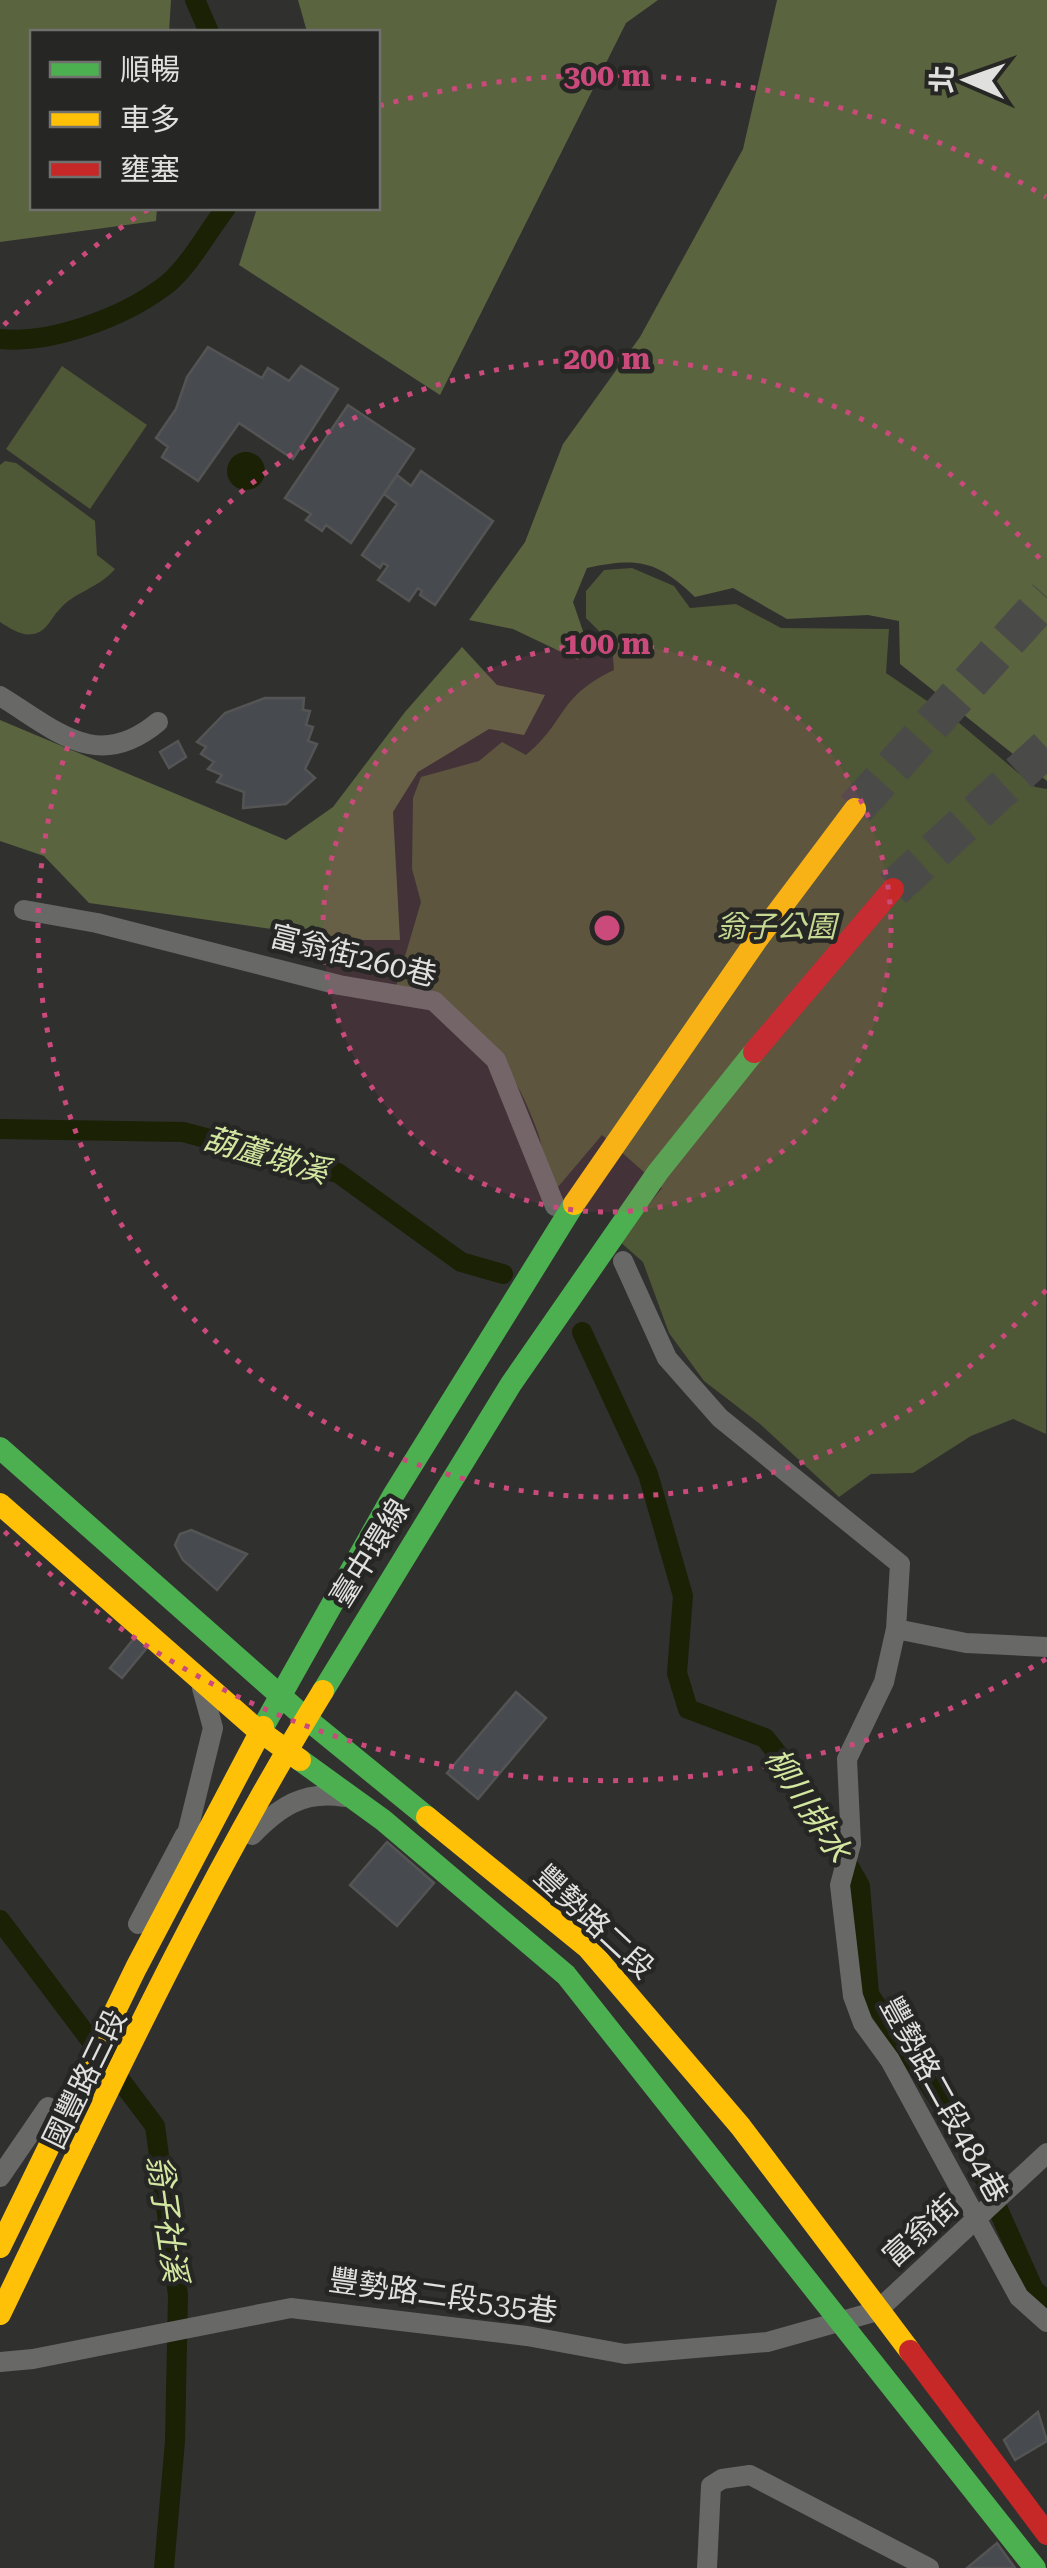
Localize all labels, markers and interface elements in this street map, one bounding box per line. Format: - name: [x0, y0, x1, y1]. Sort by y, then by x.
- legend: [30, 30, 380, 210]
- north arrow: [917, 30, 1017, 130]
- text: 順暢: [120, 52, 180, 87]
- text: 300 m: [564, 58, 651, 93]
- text: 北: [926, 65, 959, 94]
- text: 車多: [120, 102, 180, 137]
- text: 壅塞: [120, 152, 180, 187]
- text: 200 m: [564, 341, 651, 376]
- text: 100 m: [564, 626, 651, 661]
- park label: 翁子公園: [716, 909, 840, 944]
- centre of rings: [589, 910, 625, 946]
- street label: 富翁街260巷: [266, 918, 440, 993]
- water label: 葫蘆墩溪: [199, 1119, 337, 1192]
- street label: 臺中環線: [323, 1493, 416, 1613]
- water label: 柳川排水: [757, 1741, 860, 1871]
- street label: 豐勢路二段: [528, 1858, 661, 1986]
- street label: 豐勢路二段484巷: [873, 1991, 1016, 2209]
- street label: 國豐路三段: [36, 2004, 133, 2154]
- water label: 翁子社溪: [139, 2152, 195, 2288]
- street label: 富翁街: [876, 2188, 966, 2274]
- street label: 豐勢路二段535巷: [327, 2262, 560, 2329]

